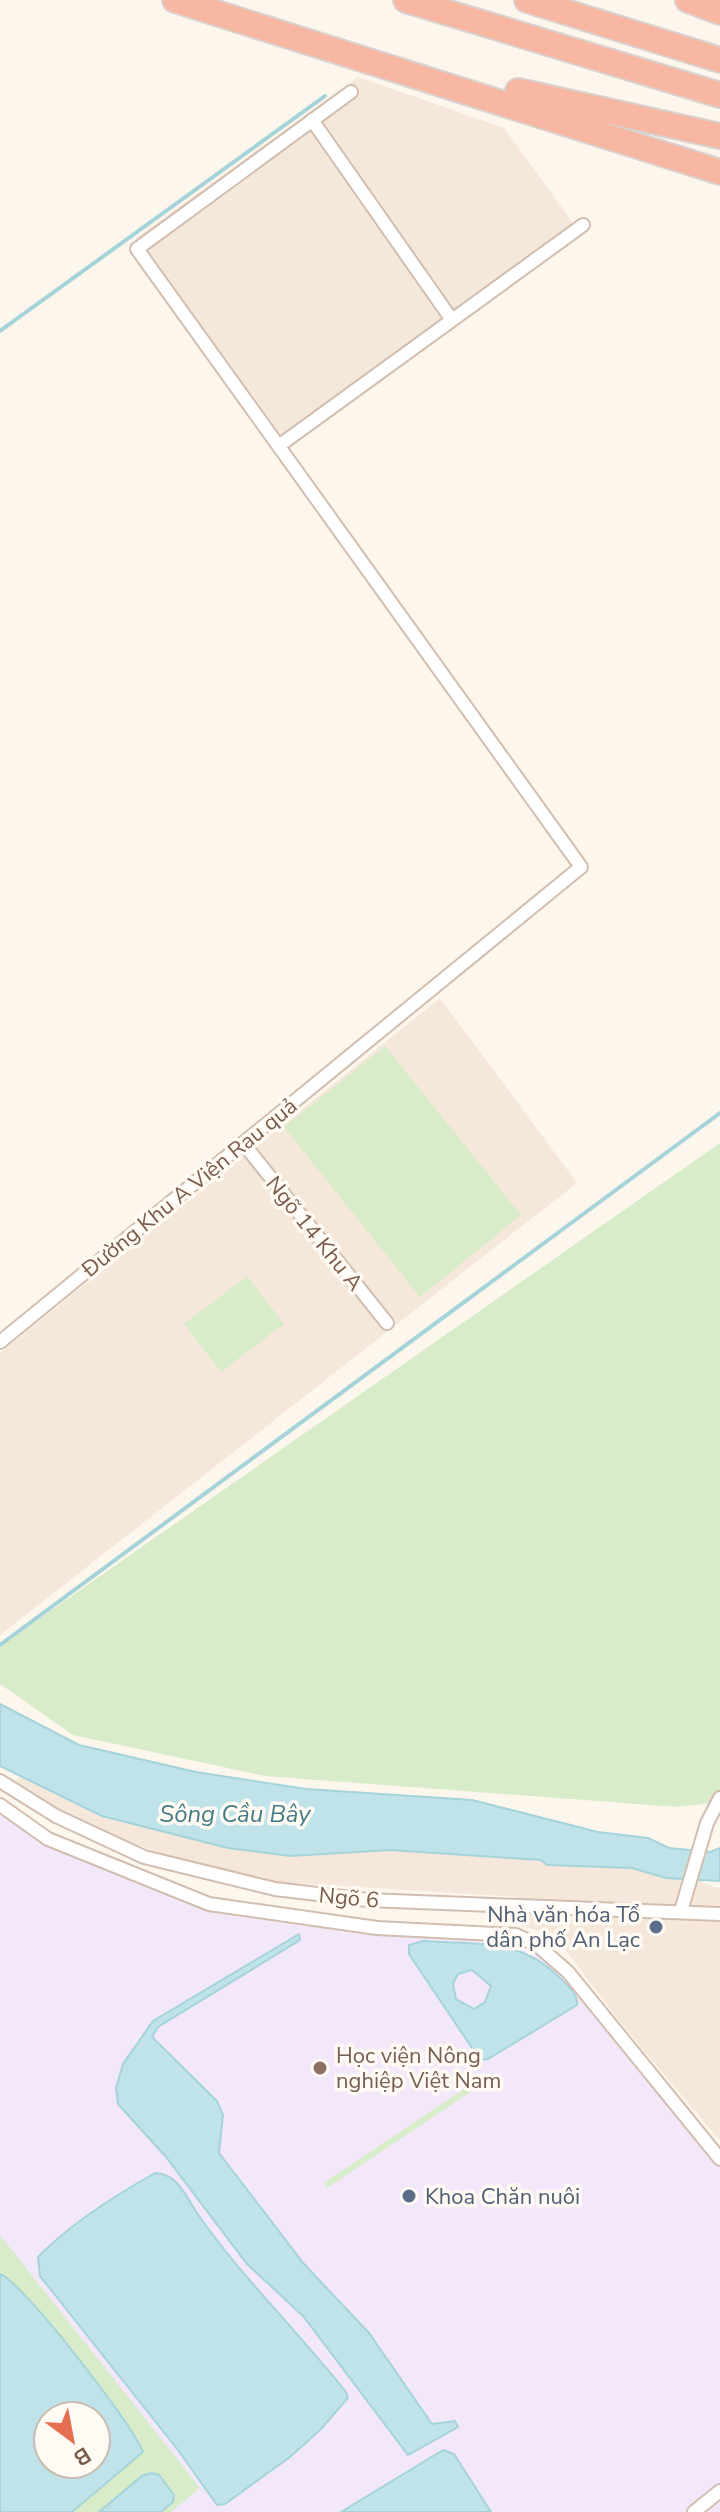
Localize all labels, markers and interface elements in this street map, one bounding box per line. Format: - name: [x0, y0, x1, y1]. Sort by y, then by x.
- street label: Đường Khu A Viện Rau quả: [75, 1091, 304, 1285]
- street label: Ngõ 14 Khu A: [259, 1170, 370, 1297]
- water label: Sông Cầu Bây: [159, 1798, 312, 1830]
- street label: Ngõ 6: [318, 1880, 380, 1916]
- place label: Nhà văn hóa Tổ dân phố An Lạc: [486, 1900, 640, 1955]
- marker: Nhà văn hóa Tổ dân phố An Lạc: [647, 1918, 665, 1936]
- place label: Học viện Nông nghiệp Việt Nam: [336, 2041, 501, 2096]
- marker: Học viện Nông nghiệp Việt Nam: [311, 2059, 329, 2077]
- place label: Khoa Chăn nuôi: [425, 2182, 580, 2212]
- marker: Khoa Chăn nuôi: [400, 2187, 418, 2205]
- north arrow: [32, 2400, 112, 2480]
- text: B: [68, 2439, 96, 2473]

